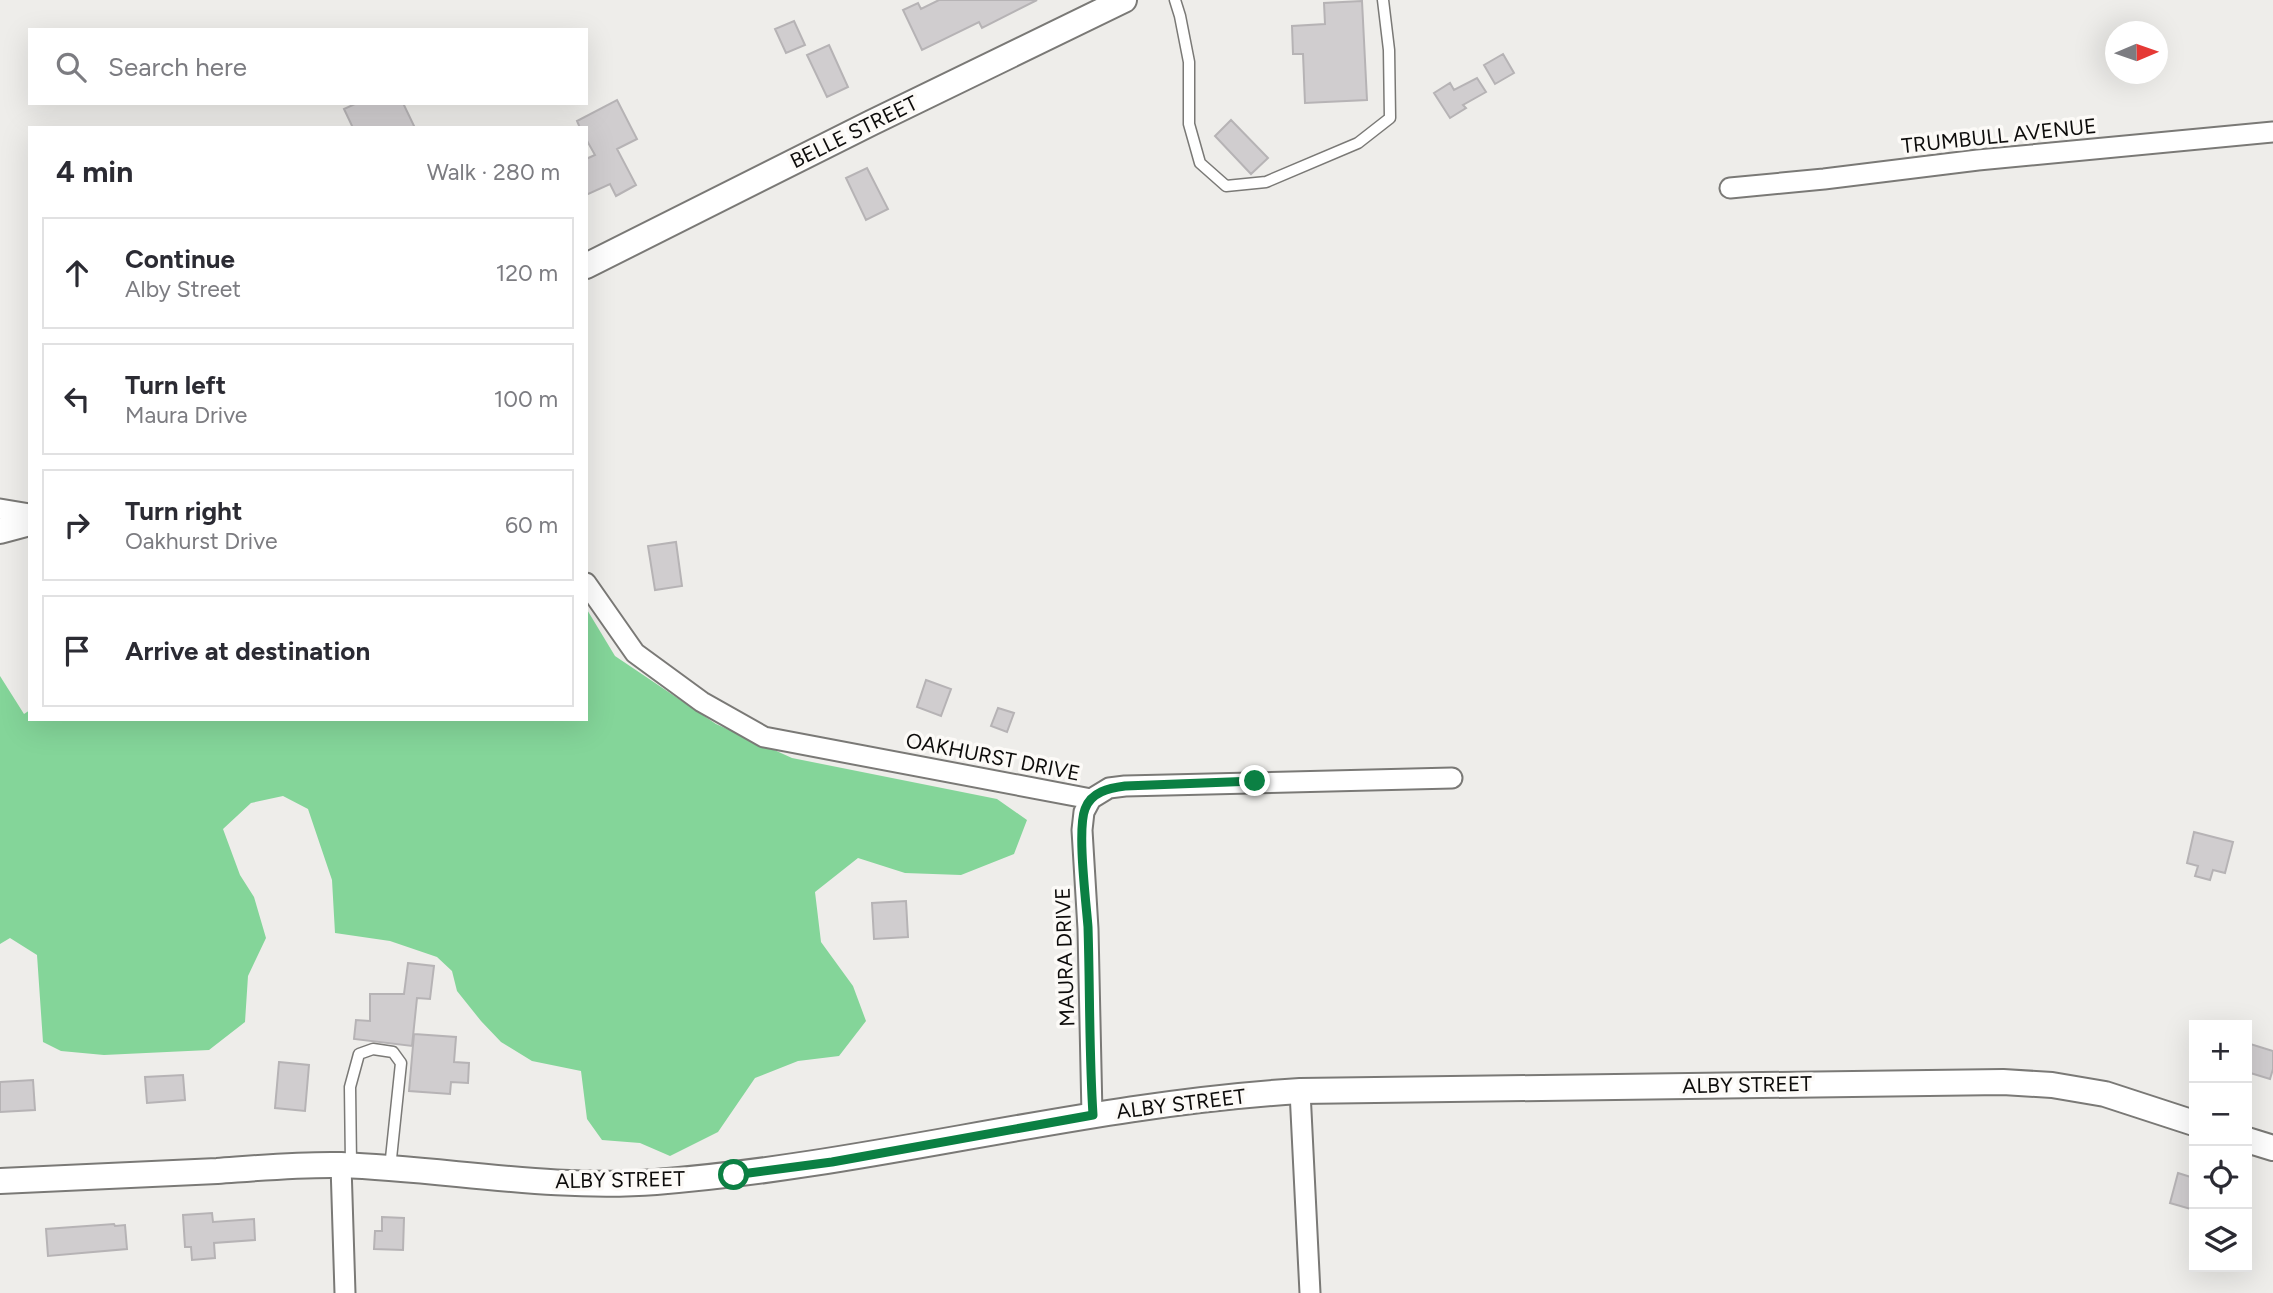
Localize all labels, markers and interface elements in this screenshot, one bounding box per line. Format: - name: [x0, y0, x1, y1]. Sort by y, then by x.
- north arrow: [2105, 21, 2168, 84]
- search box: [28, 28, 588, 105]
- icon: search: [52, 48, 90, 86]
- text: Search here: [108, 51, 247, 83]
- street label: BELLE STREET: [786, 90, 922, 173]
- street label: TRUMBULL AVENUE: [1900, 113, 2098, 158]
- text: 4 min: [56, 153, 133, 190]
- text: Walk · 280 m: [427, 158, 560, 186]
- text: Continue: [125, 243, 235, 275]
- icon: ahead: [58, 254, 96, 292]
- text: 120 m: [496, 259, 558, 287]
- text: Alby Street: [125, 275, 241, 303]
- text: Turn left: [125, 369, 226, 401]
- icon: left: [58, 380, 96, 418]
- text: 100 m: [494, 385, 558, 413]
- text: Maura Drive: [125, 401, 247, 429]
- text: Turn right: [125, 495, 242, 527]
- icon: right: [58, 506, 96, 544]
- text: 60 m: [505, 511, 558, 539]
- text: Oakhurst Drive: [125, 527, 277, 555]
- icon: arrive: [58, 632, 96, 670]
- text: Arrive at destination: [125, 635, 370, 667]
- street label: OAKHURST DRIVE: [904, 727, 1082, 786]
- route end: [1239, 765, 1270, 796]
- street label: MAURA DRIVE: [1050, 887, 1079, 1027]
- map controls: [2189, 1020, 2252, 1272]
- button: +: [2189, 1020, 2252, 1083]
- street label: ALBY STREET: [1682, 1071, 1813, 1098]
- street label: ALBY STREET: [1115, 1083, 1247, 1124]
- button: −: [2189, 1083, 2252, 1146]
- button: locate: [2189, 1146, 2252, 1209]
- route start: [718, 1159, 749, 1190]
- street label: ALBY STREET: [555, 1166, 686, 1193]
- button: layers: [2189, 1209, 2252, 1272]

